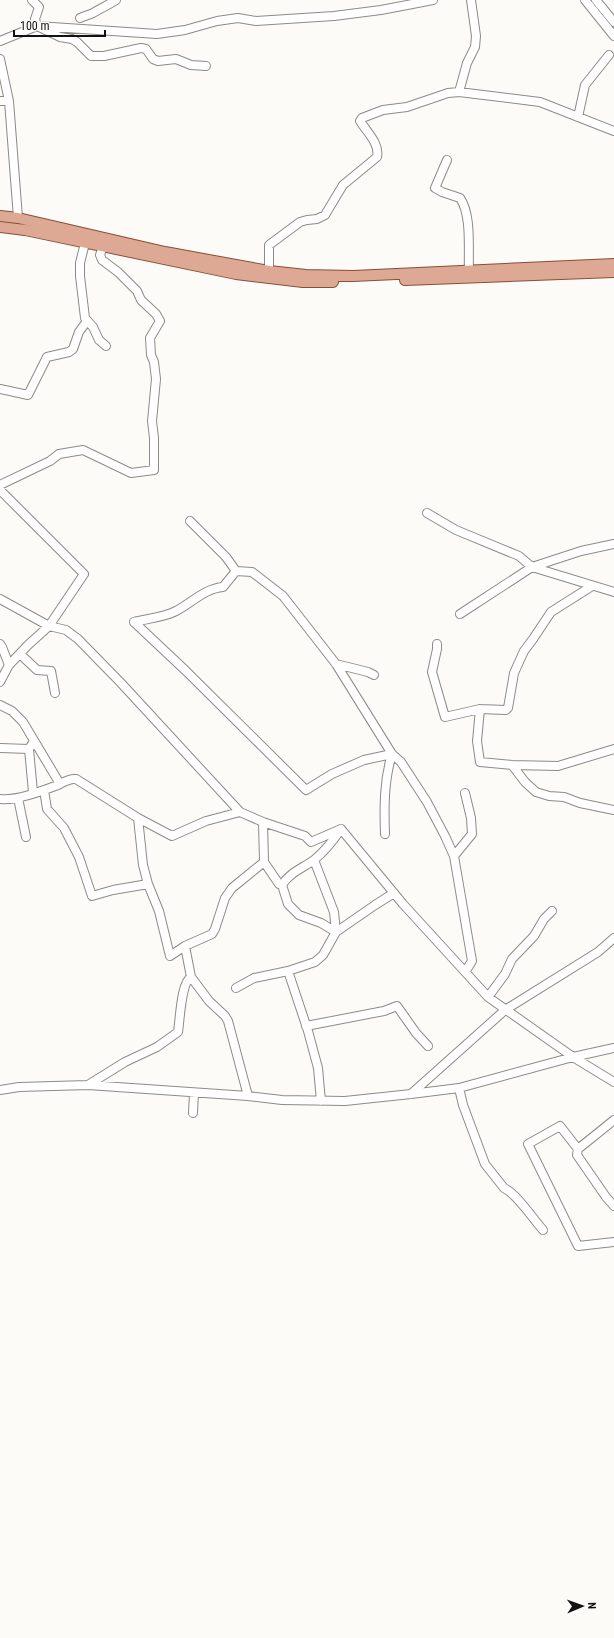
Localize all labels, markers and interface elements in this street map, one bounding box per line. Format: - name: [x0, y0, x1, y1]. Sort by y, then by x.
- scale bar: [14, 12, 105, 38]
- text: 100 m: [20, 19, 50, 33]
- north arrow: [562, 1586, 602, 1626]
- text: N: [585, 1602, 598, 1610]

